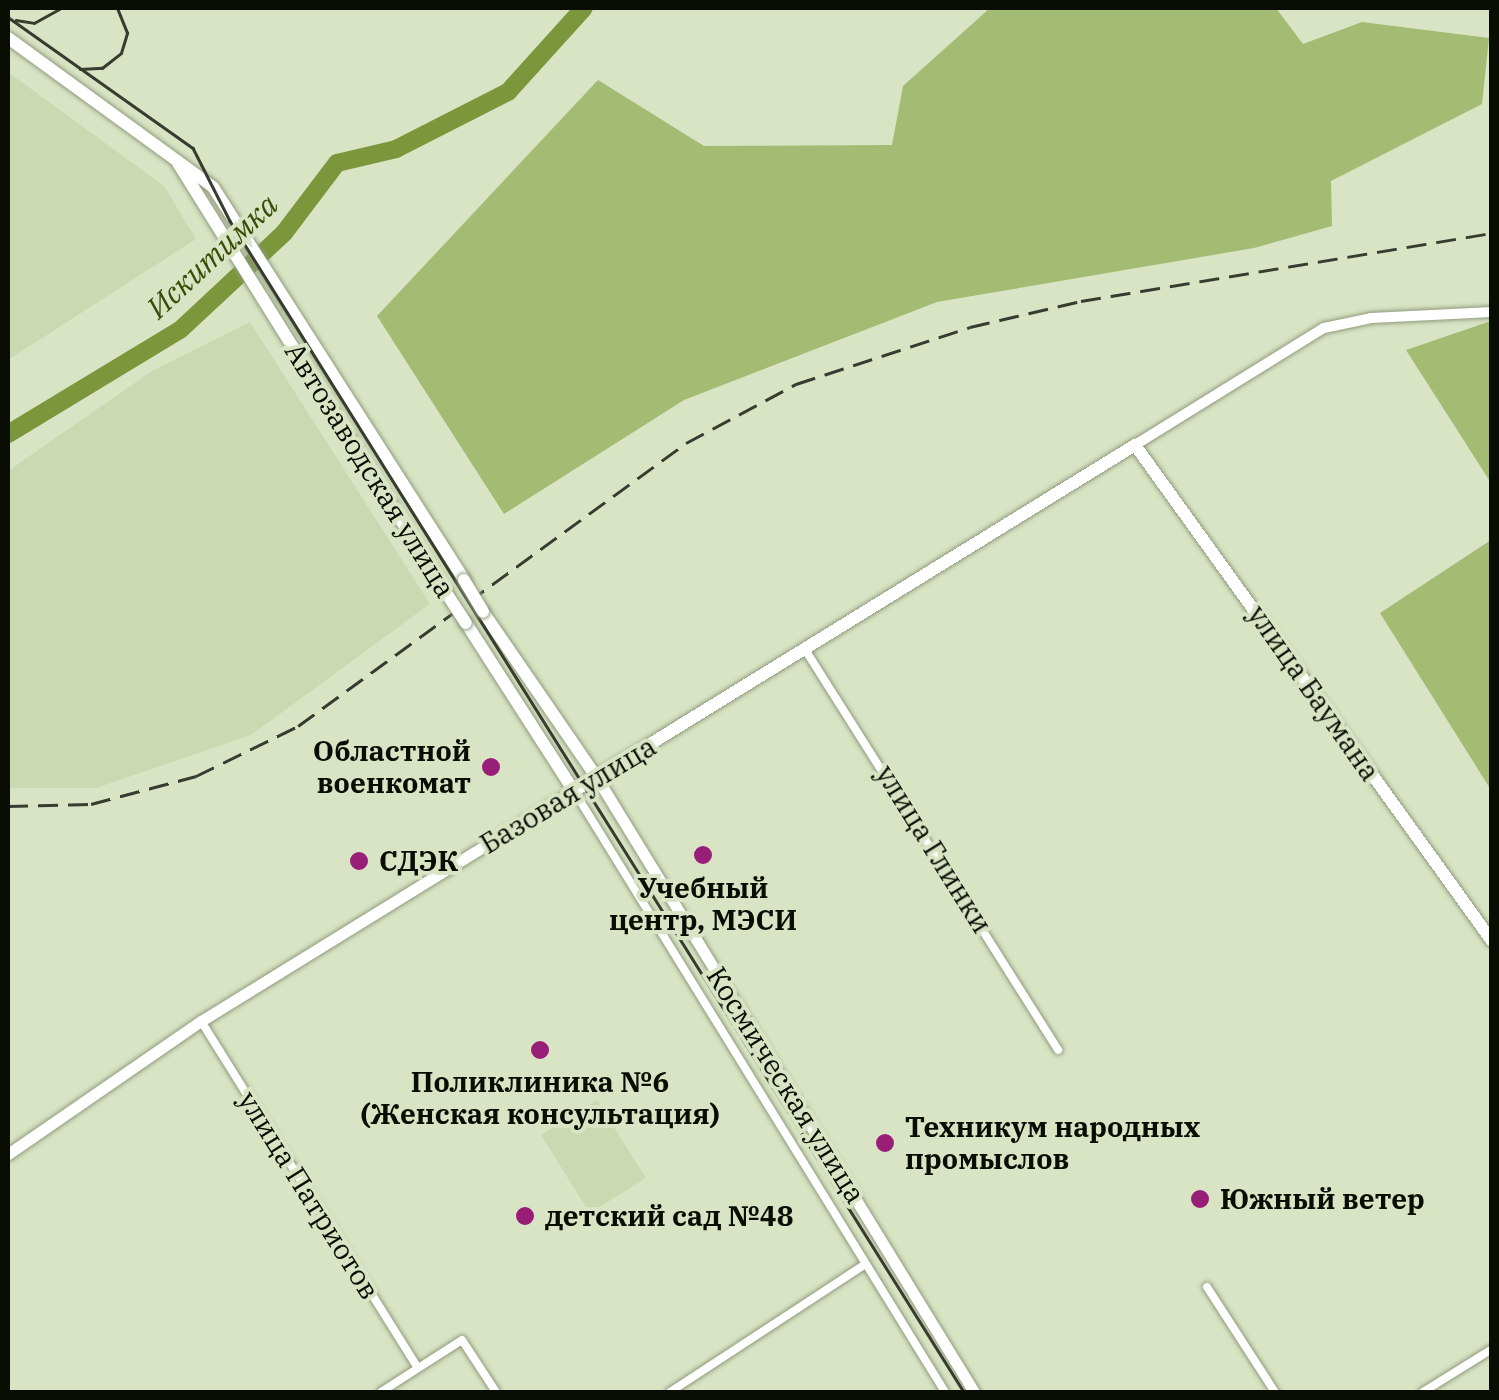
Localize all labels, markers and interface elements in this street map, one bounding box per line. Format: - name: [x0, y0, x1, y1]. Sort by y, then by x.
- water label: Искитимка: [139, 186, 285, 326]
- street label: Автозаводская улица: [278, 336, 462, 604]
- street label: улица Баумана: [1241, 599, 1387, 787]
- street label: Базовая улица: [474, 729, 662, 861]
- place label: Областной военкомат: [313, 734, 471, 800]
- marker: Областной военкомат: [480, 756, 502, 778]
- street label: улица Глинки: [869, 759, 999, 939]
- place label: СДЭК: [379, 844, 458, 878]
- marker: Учебный центр, МЭСИ: [692, 844, 714, 866]
- marker: СДЭК: [348, 850, 370, 872]
- place label: Учебный центр, МЭСИ: [609, 871, 797, 937]
- street label: Космическая улица: [700, 961, 872, 1209]
- marker: Поликлиника №6 (Женская консультация): [529, 1039, 551, 1061]
- place label: Поликлиника №6 (Женская консультация): [360, 1065, 720, 1131]
- street label: улица Патриотов: [232, 1085, 386, 1305]
- place label: Техникум народных промыслов: [905, 1110, 1200, 1176]
- marker: Техникум народных промыслов: [874, 1132, 896, 1154]
- place label: Южный ветер: [1220, 1182, 1425, 1216]
- marker: Южный ветер: [1189, 1188, 1211, 1210]
- place label: детский сад №48: [545, 1199, 793, 1233]
- marker: детский сад №48: [514, 1205, 536, 1227]

